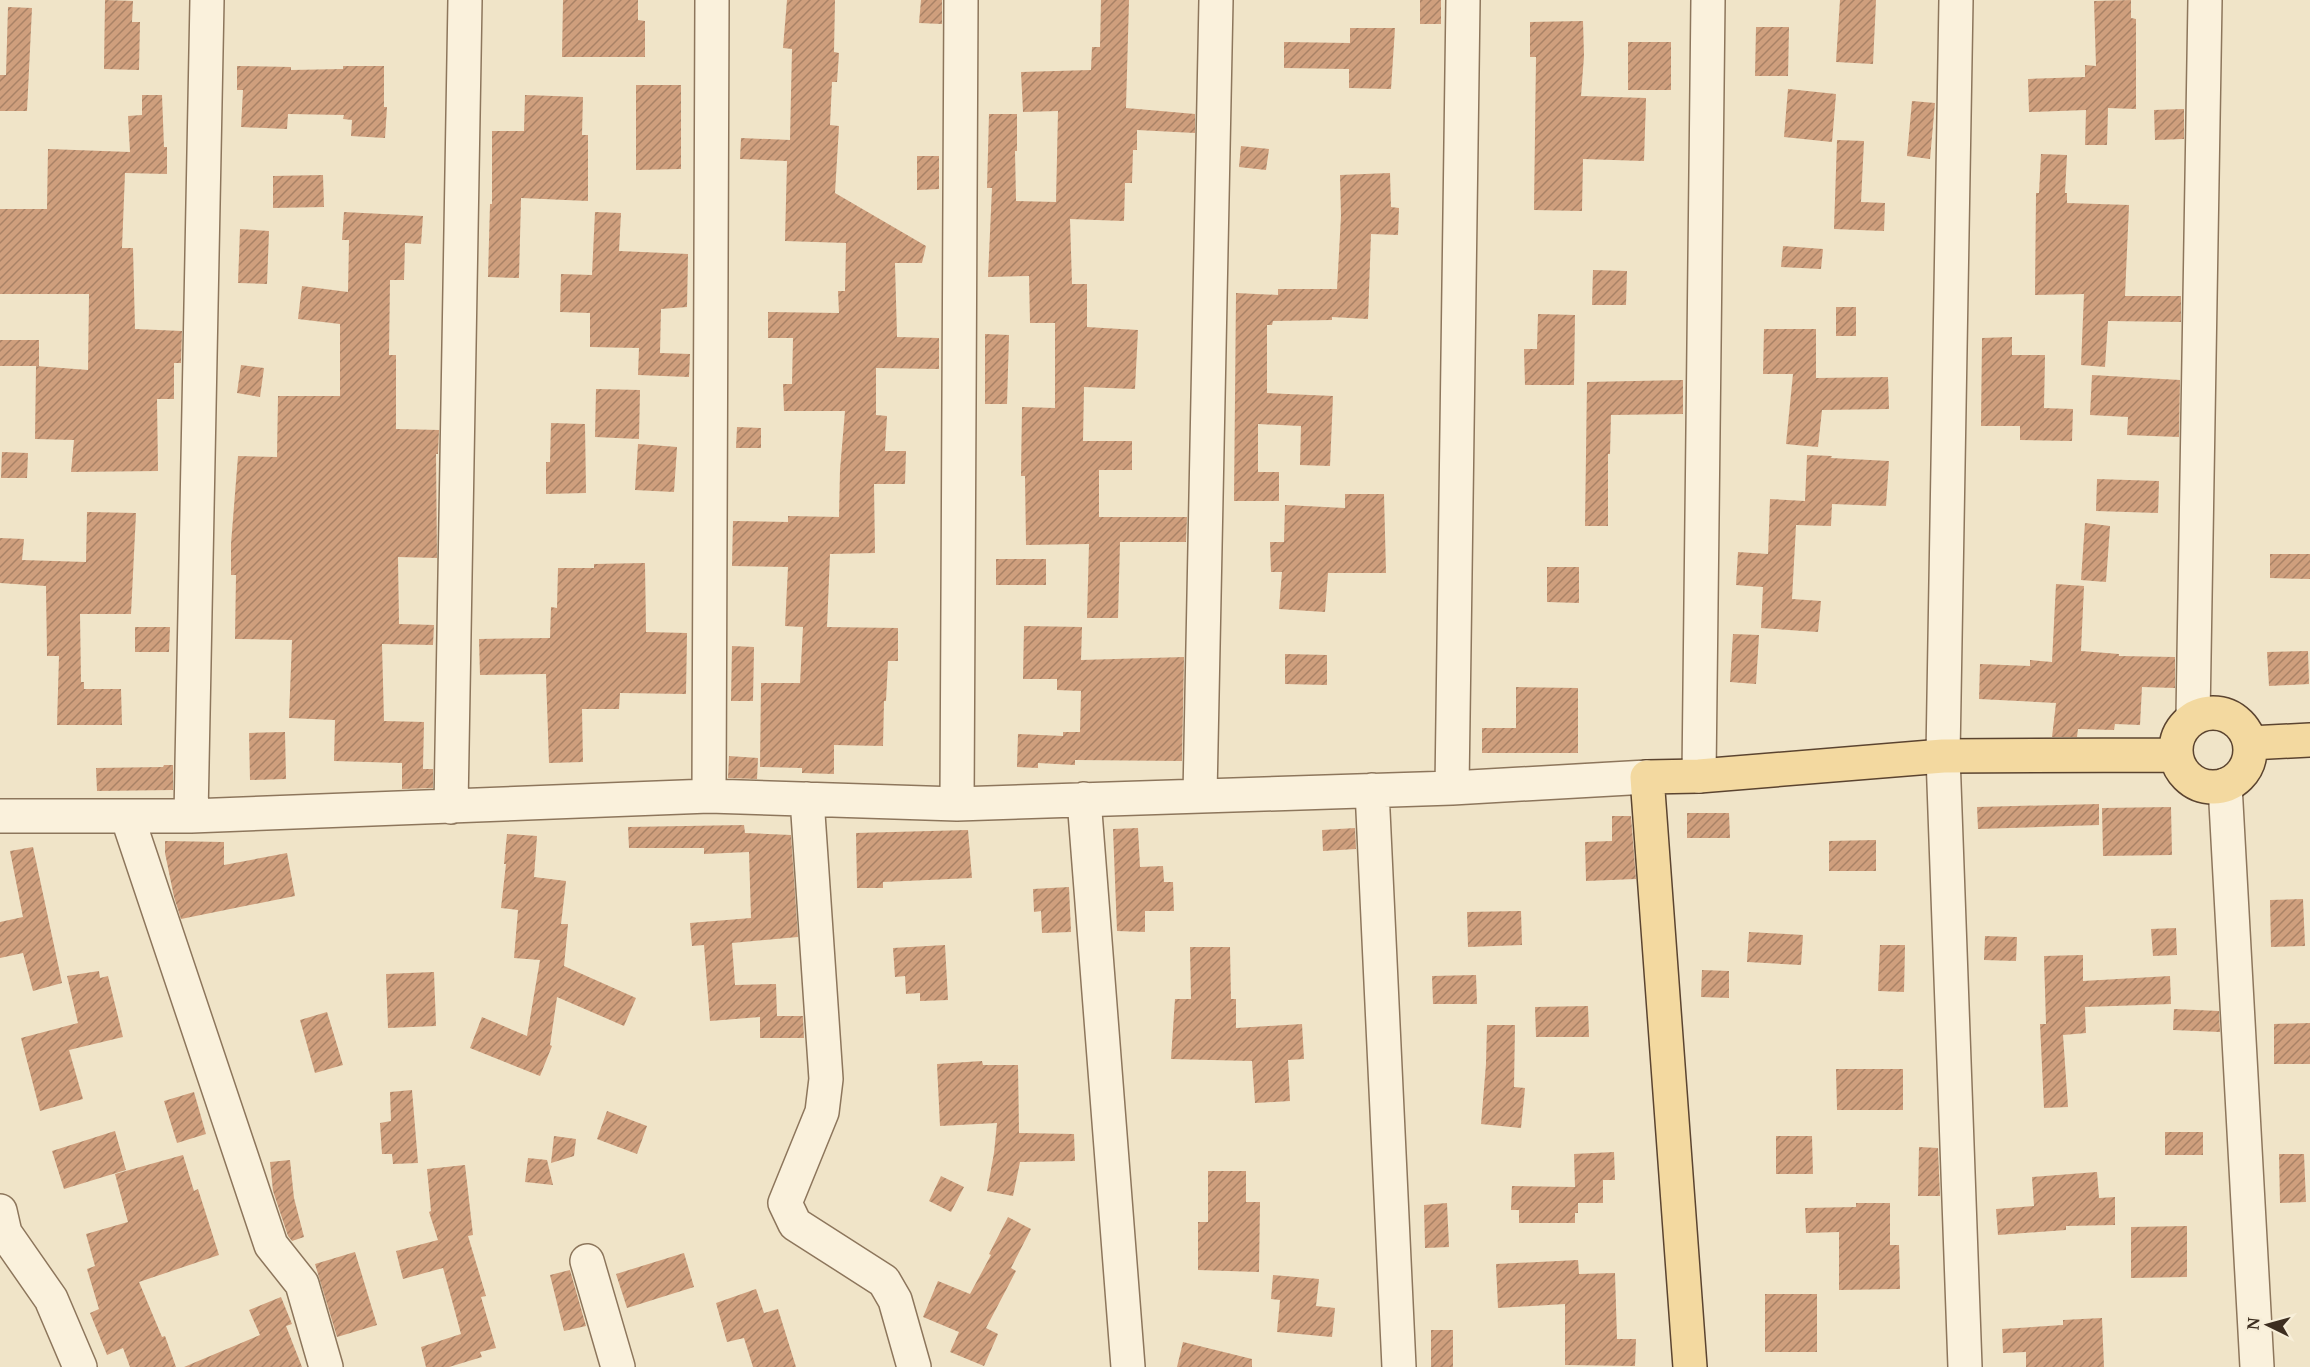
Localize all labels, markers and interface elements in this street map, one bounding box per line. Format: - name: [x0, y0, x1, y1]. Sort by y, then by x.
- north arrow: [2238, 1295, 2298, 1355]
- text: N: [2242, 1316, 2265, 1331]

